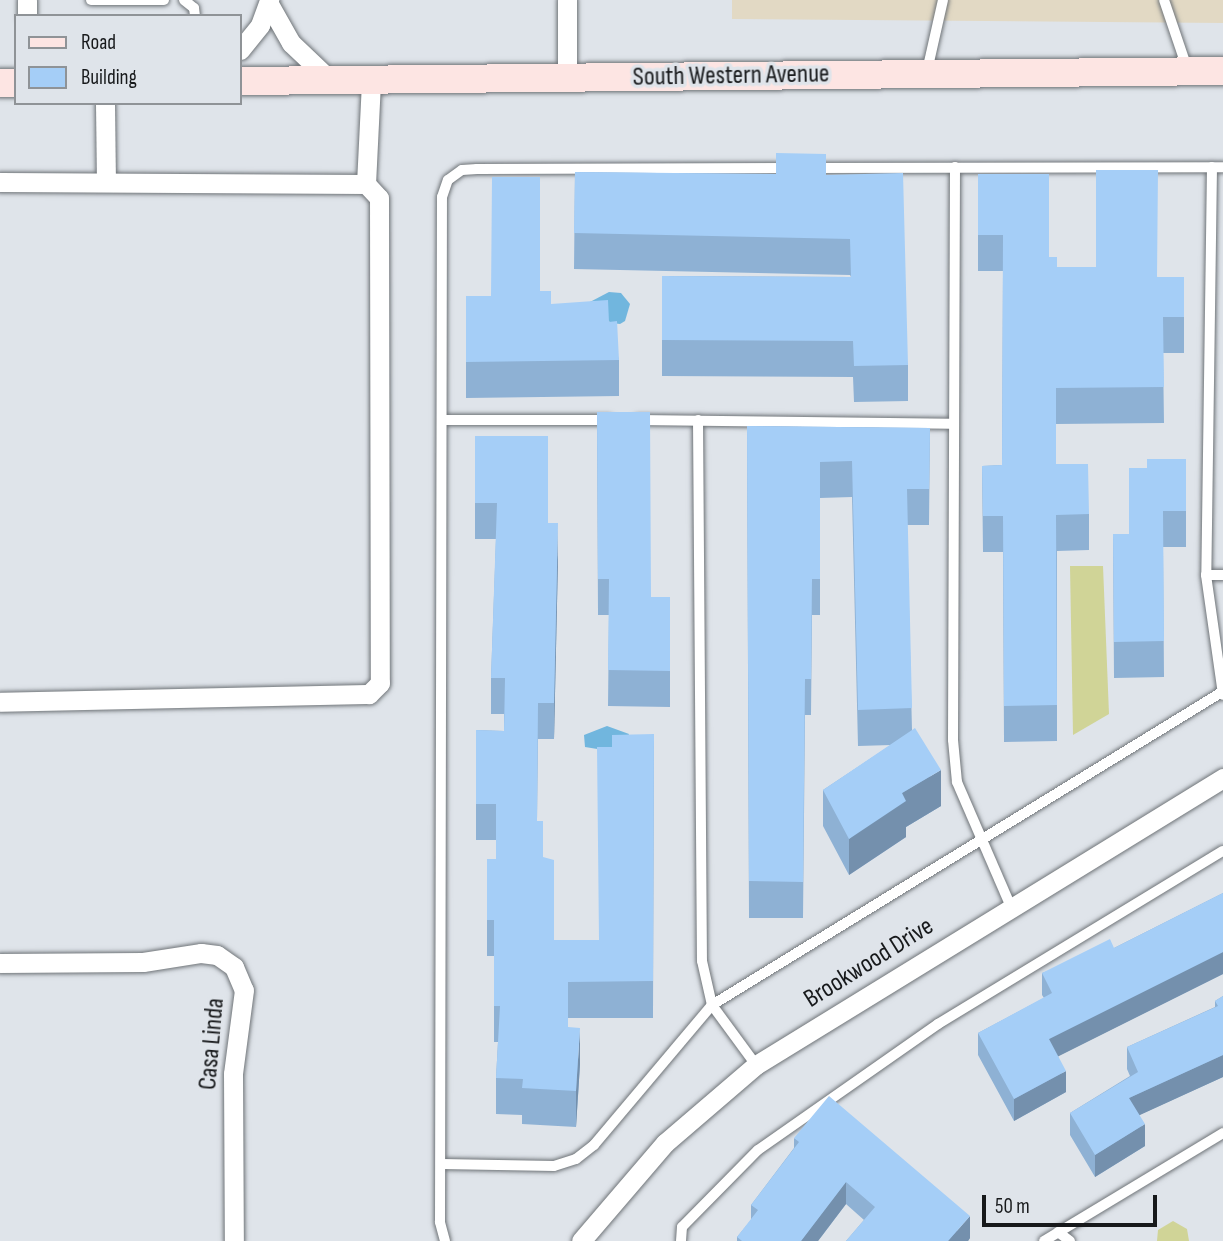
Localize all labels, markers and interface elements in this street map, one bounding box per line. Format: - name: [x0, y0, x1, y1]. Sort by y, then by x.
- legend: [14, 14, 242, 105]
- text: Road: [81, 30, 116, 55]
- street label: South Western Avenue: [632, 59, 830, 93]
- text: Building: [81, 65, 137, 90]
- street label: Brookwood Drive: [799, 911, 939, 1015]
- street label: Casa Linda: [192, 997, 232, 1091]
- scale bar: [985, 1182, 1160, 1226]
- text: 50 m: [995, 1194, 1030, 1219]

